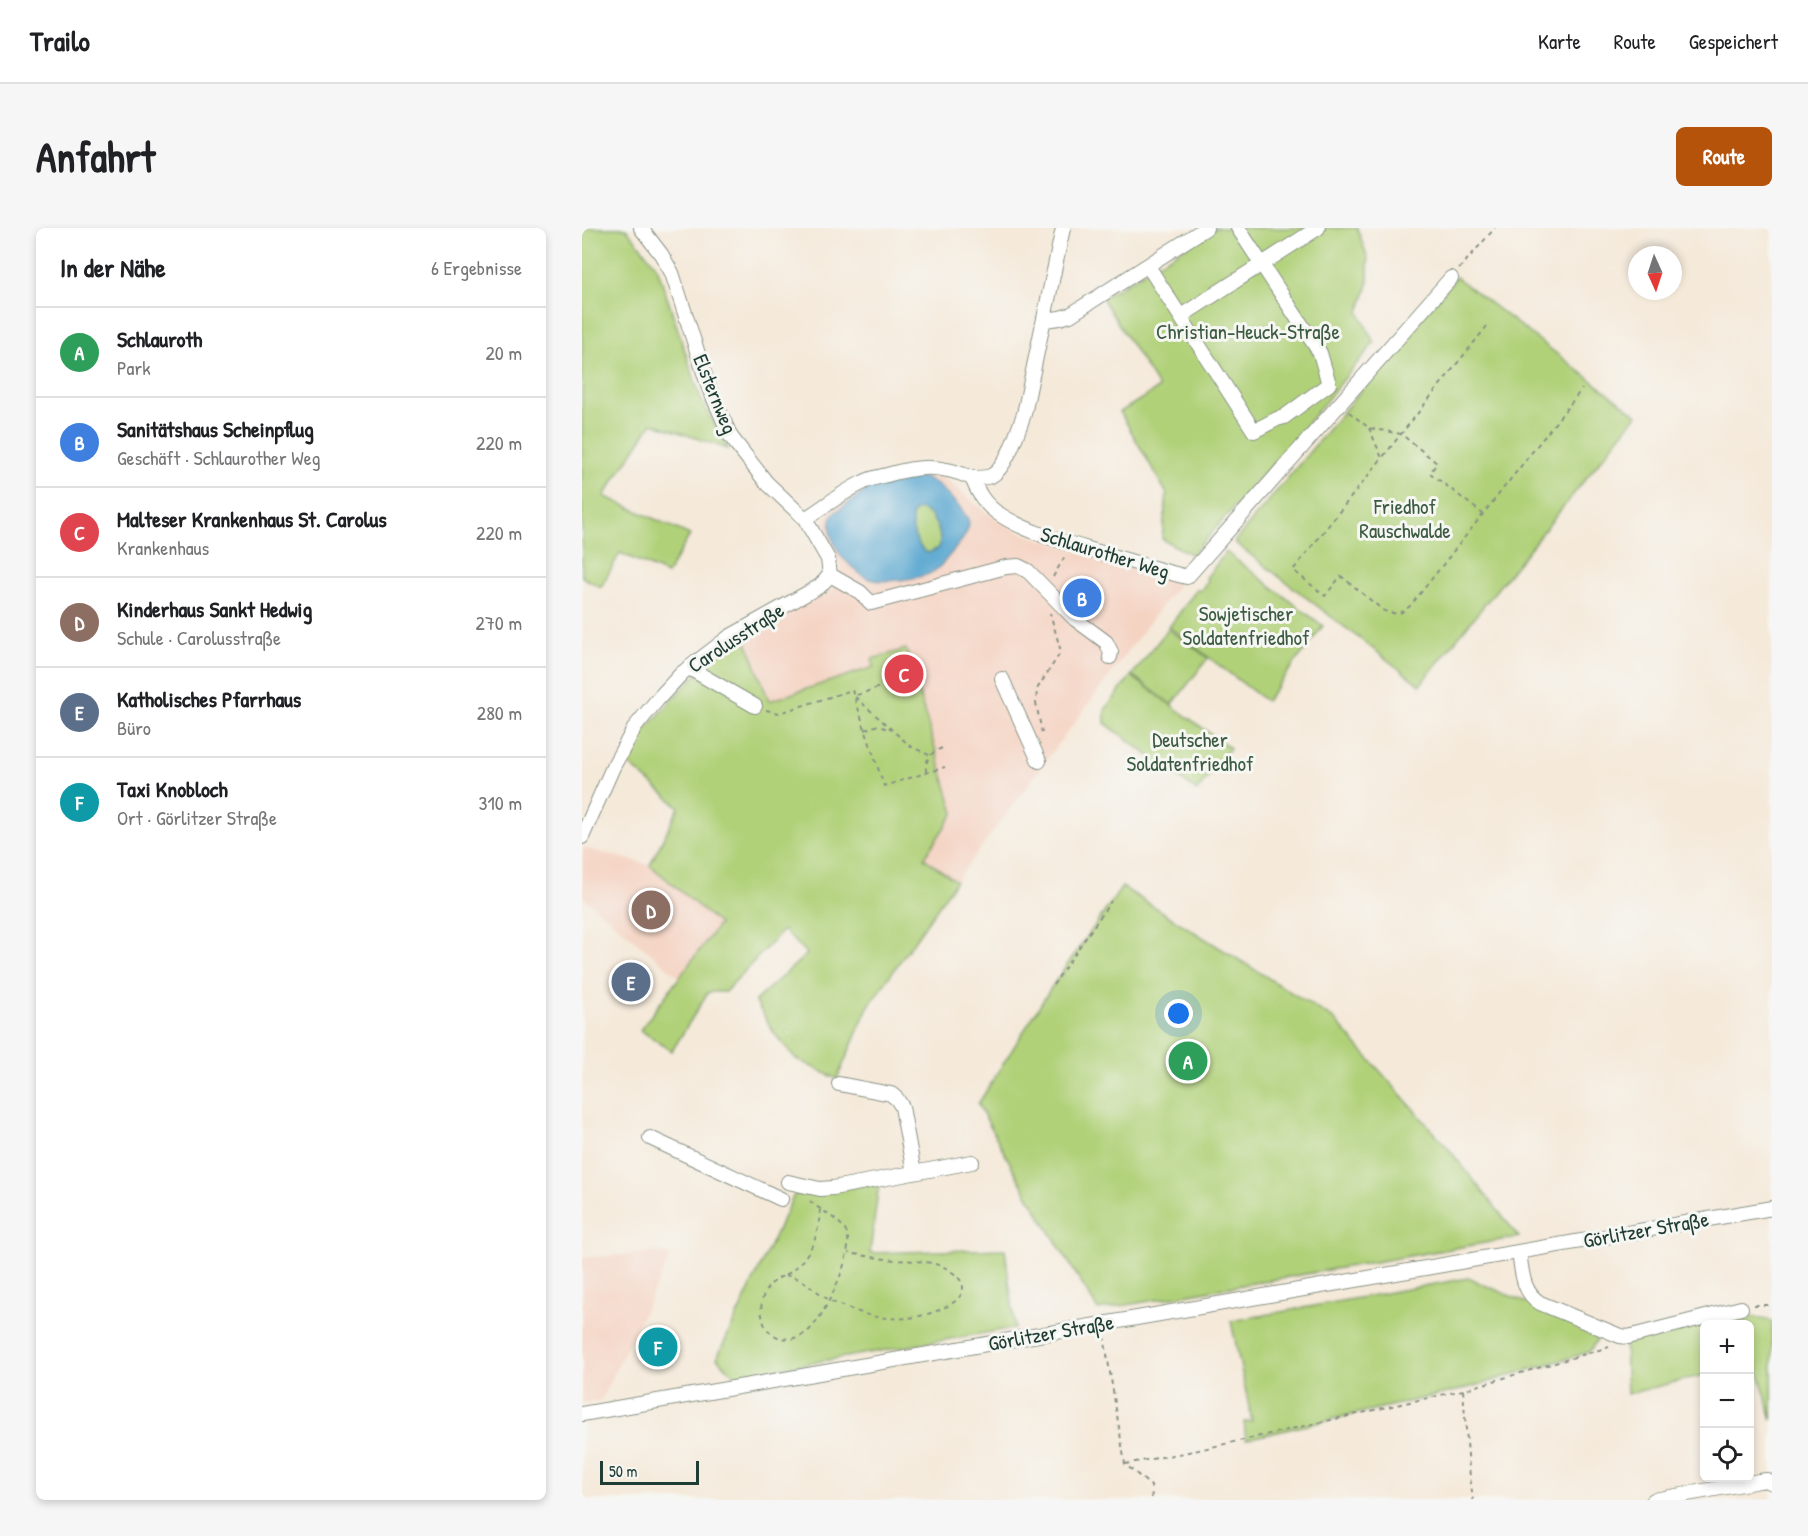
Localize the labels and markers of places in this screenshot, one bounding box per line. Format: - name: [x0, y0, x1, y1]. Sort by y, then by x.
- pin: B: [1062, 576, 1102, 620]
- pin: C: [884, 652, 924, 696]
- pin: D: [632, 888, 670, 932]
- pin: E: [611, 960, 650, 1005]
- pin: A: [1168, 1038, 1208, 1084]
- pin: F: [638, 1324, 678, 1370]

